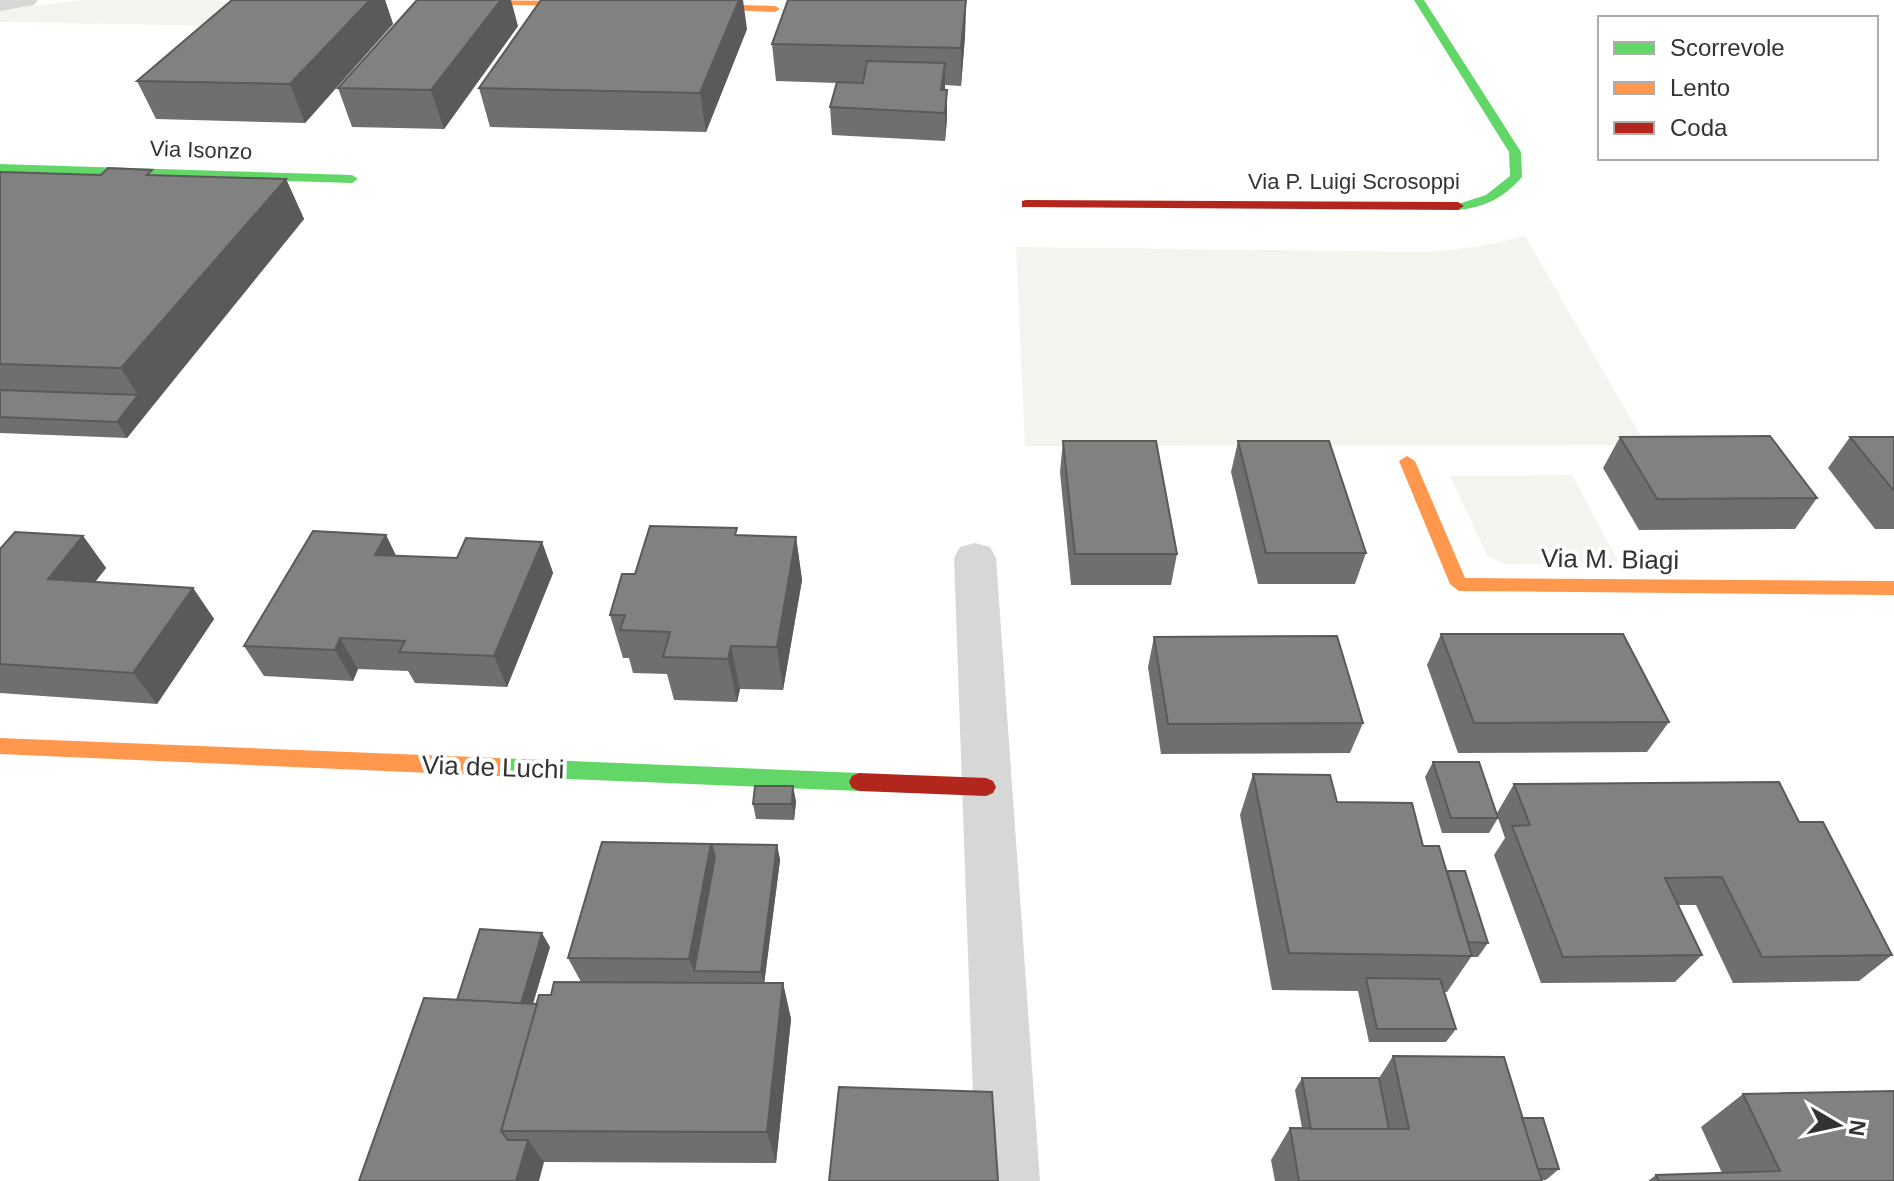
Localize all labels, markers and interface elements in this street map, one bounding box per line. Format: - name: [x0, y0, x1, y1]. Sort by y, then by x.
- legend: [1598, 16, 1878, 160]
- text: Scorrevole: [1670, 34, 1785, 61]
- text: Lento: [1670, 74, 1730, 101]
- text: Coda: [1670, 114, 1728, 141]
- street label: Via Isonzo: [149, 136, 253, 164]
- street label: Via P. Luigi Scrosoppi: [1248, 169, 1460, 194]
- street label: Via M. Biagi: [1541, 543, 1679, 575]
- street label: Via de Luchi: [421, 750, 565, 784]
- north arrow: [1798, 1085, 1878, 1165]
- text: N: [1844, 1118, 1871, 1138]

